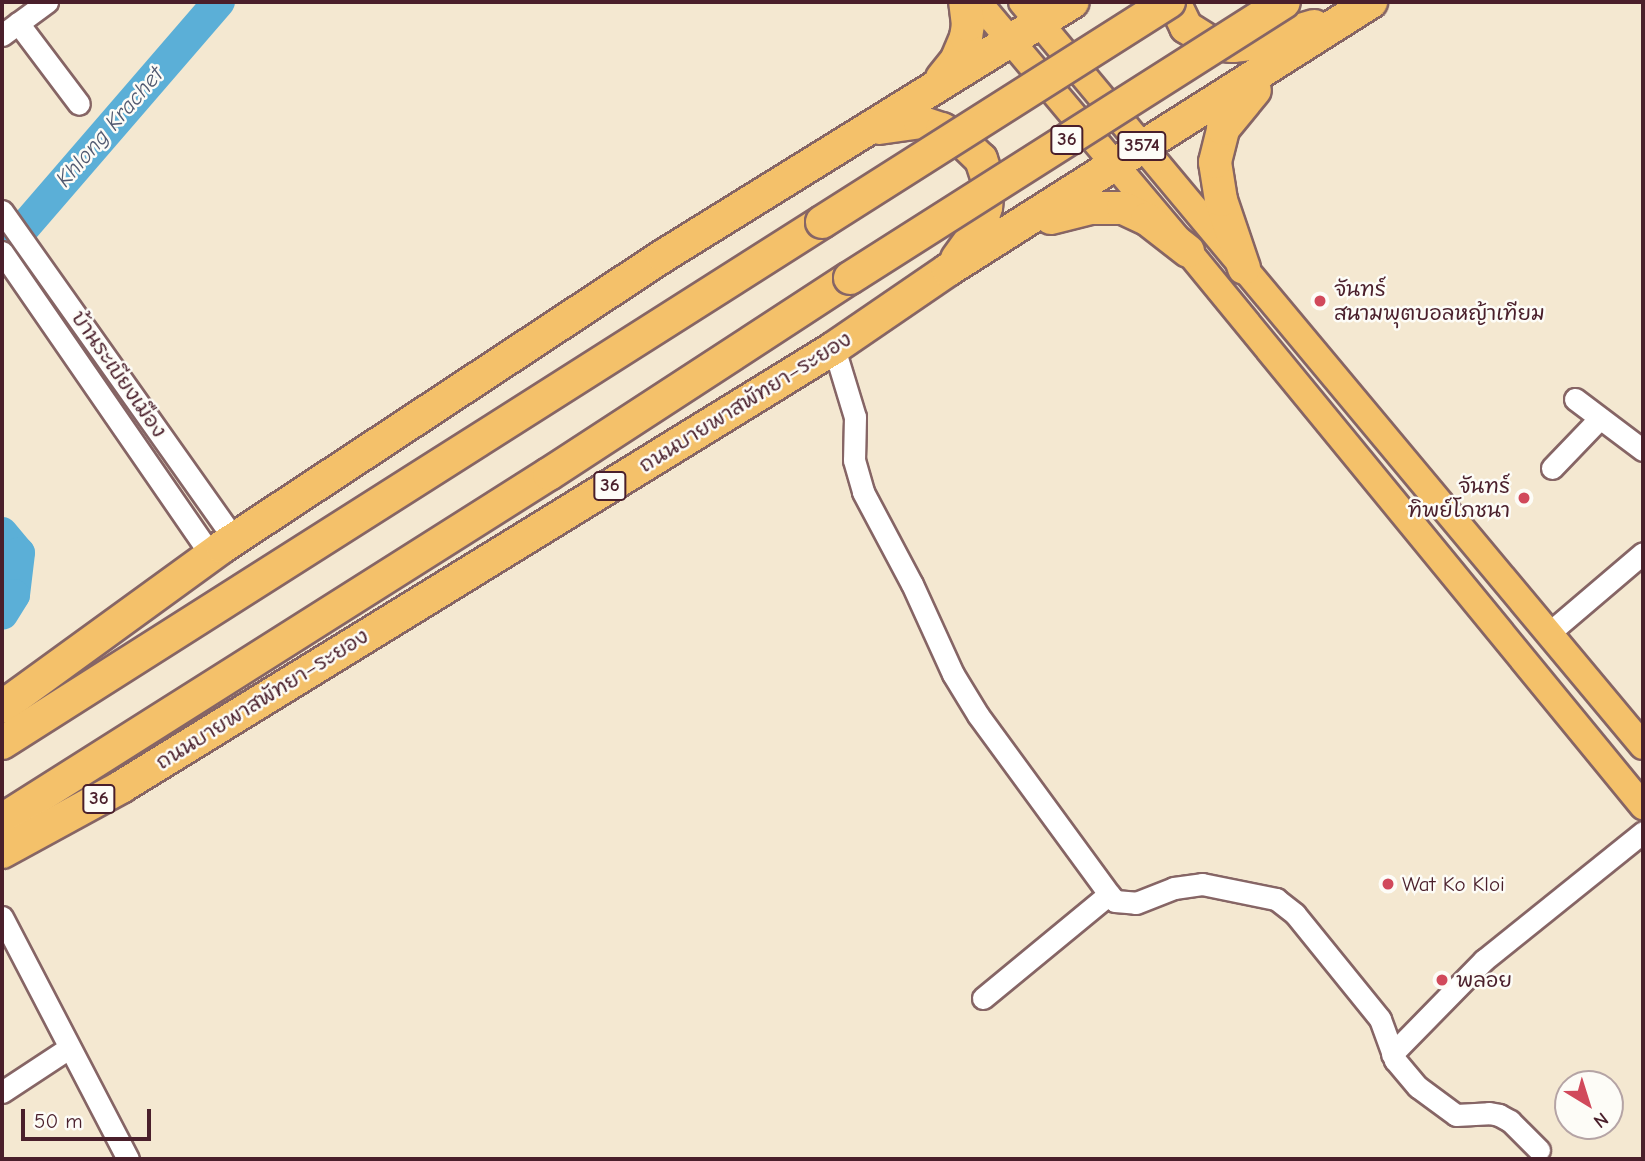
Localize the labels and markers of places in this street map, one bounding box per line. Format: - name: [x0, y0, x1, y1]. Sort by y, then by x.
- place label: จันทร์ สนามพุตบอลหญ้าเทียม: [1334, 276, 1545, 326]
- marker: จันทร์ สนามพุตบอลหญ้าเทียม: [1312, 293, 1328, 309]
- place label: จันทร์ ทิพย์โภชนา: [1407, 473, 1510, 523]
- marker: จันทร์ ทิพย์โภชนา: [1516, 490, 1532, 506]
- place label: Wat Ko Kloi: [1402, 871, 1505, 897]
- marker: Wat Ko Kloi: [1380, 876, 1396, 892]
- place label: พลอย: [1456, 967, 1512, 993]
- marker: พลอย: [1434, 972, 1450, 988]

